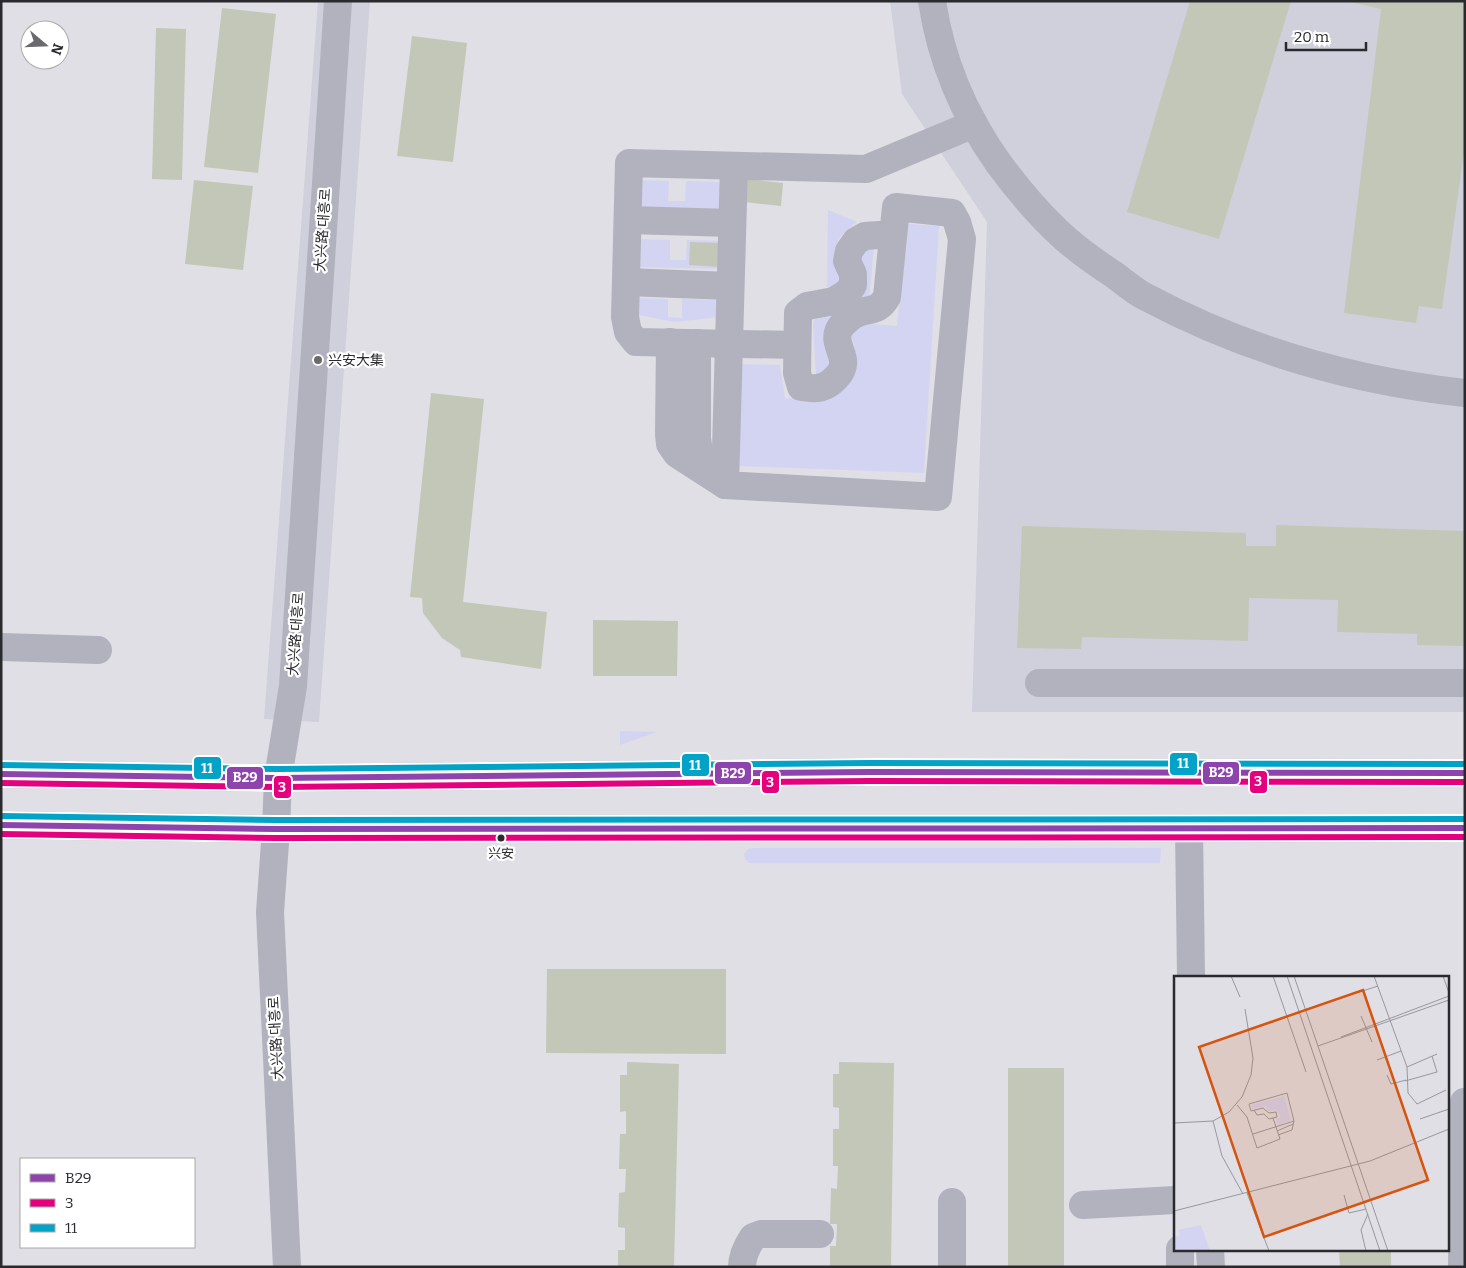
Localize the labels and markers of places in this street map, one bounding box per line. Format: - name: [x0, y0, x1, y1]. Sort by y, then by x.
- place label: 兴安大集: [328, 352, 384, 369]
- marker: 兴安大集: [312, 354, 324, 366]
- marker: 兴安: [496, 833, 506, 843]
- place label: 兴安: [488, 846, 514, 861]

